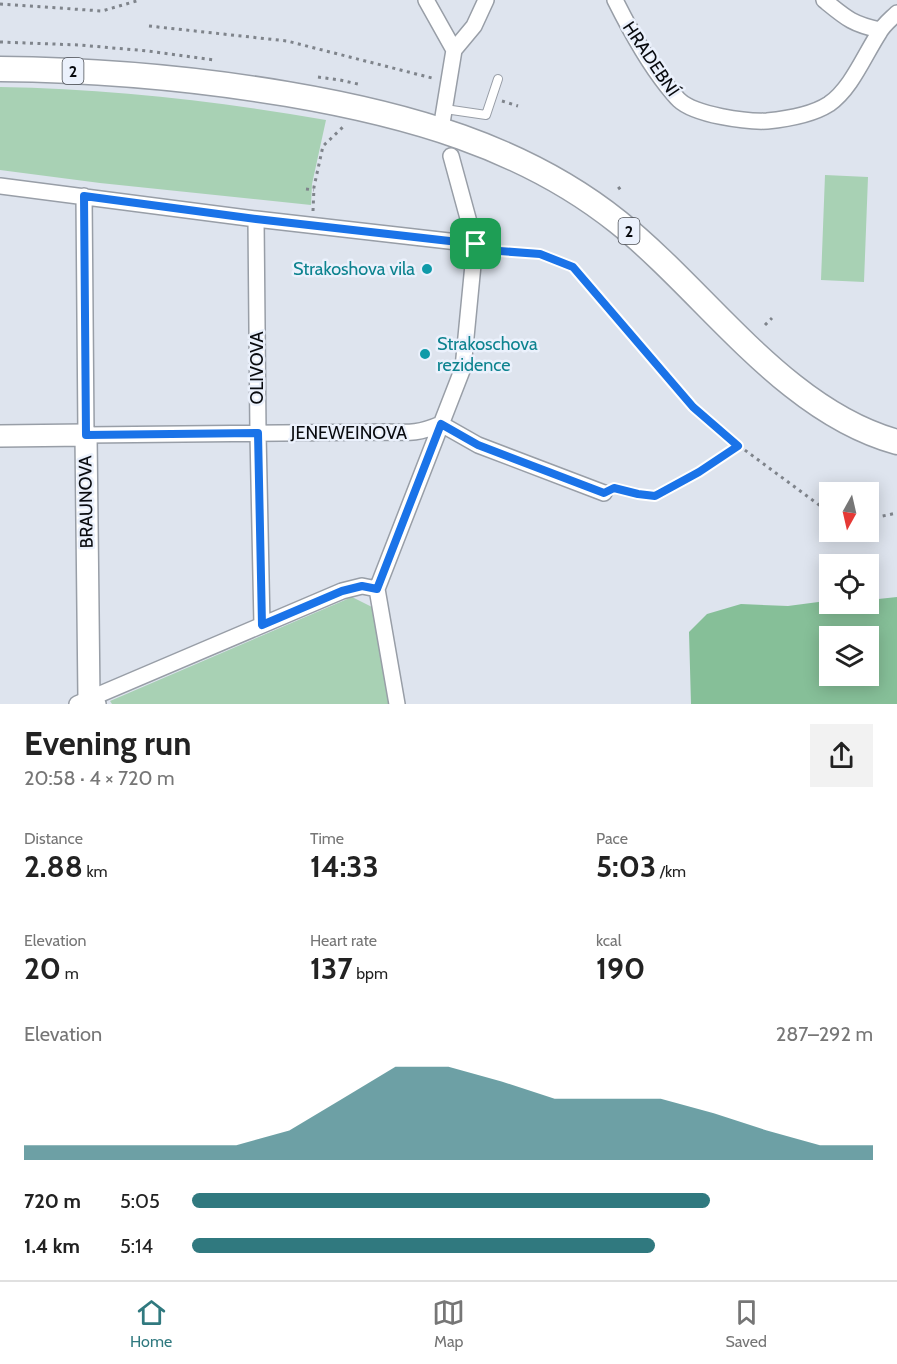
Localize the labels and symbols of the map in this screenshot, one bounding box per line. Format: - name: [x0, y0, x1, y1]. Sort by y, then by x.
- street label: HRADEBNÍ: [618, 17, 684, 101]
- road number: 2: [62, 58, 84, 84]
- pin: [450, 218, 501, 269]
- road number: 2: [618, 218, 640, 244]
- place label: Strakoshova vila: [293, 258, 415, 280]
- marker: Strakoshova vila: [420, 262, 434, 276]
- street label: OLIVOVA: [246, 331, 268, 405]
- place label: Strakoschova rezidence: [437, 333, 538, 376]
- marker: Strakoschova rezidence: [418, 347, 432, 361]
- street label: JENEWEINOVA: [290, 422, 407, 444]
- street label: BRAUNOVA: [74, 455, 98, 549]
- north arrow: [819, 482, 879, 542]

